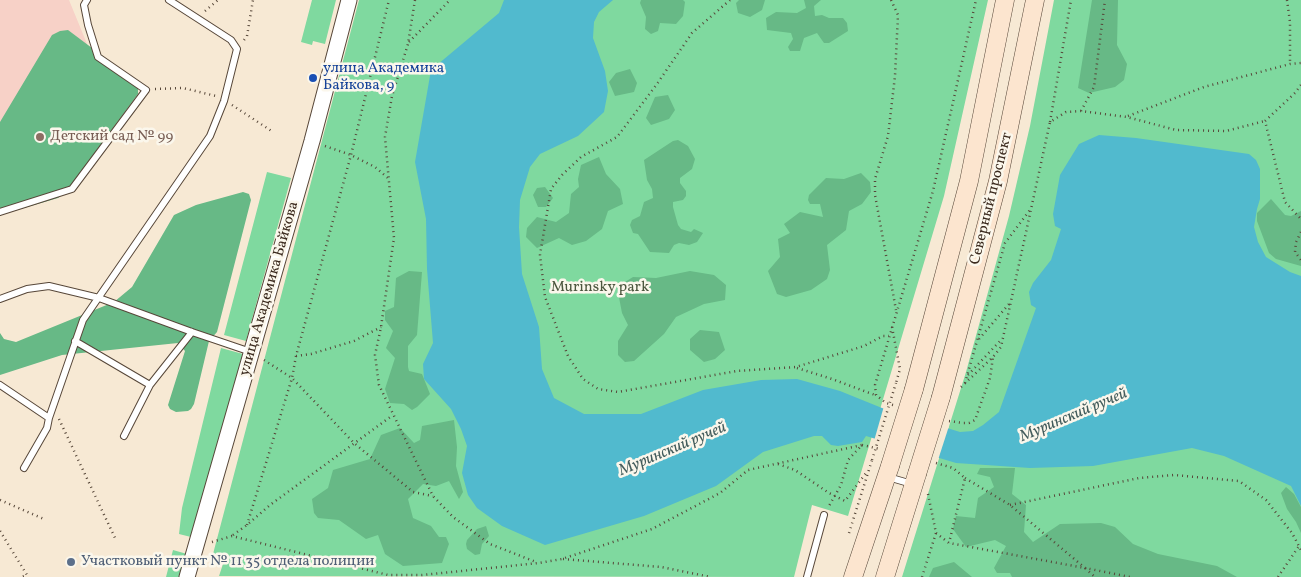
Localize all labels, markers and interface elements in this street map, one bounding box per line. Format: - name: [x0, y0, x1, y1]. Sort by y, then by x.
- place label: улица Академика Байкова, 9: [323, 60, 444, 95]
- marker: улица Академика Байкова, 9: [307, 72, 319, 84]
- place label: Детский сад № 99: [50, 128, 173, 146]
- marker: Детский сад № 99: [34, 131, 46, 143]
- street label: Северный проспект: [967, 131, 1017, 267]
- street label: улица Академика Байкова: [236, 200, 304, 378]
- park label: Murinsky park: [551, 279, 649, 297]
- water label: Муринский ручей: [1017, 385, 1131, 447]
- water label: Муринский ручей: [616, 419, 730, 481]
- place label: Участковый пункт № 11 35 отдела полиции: [81, 553, 374, 571]
- marker: Участковый пункт № 11 35 отдела полиции: [65, 556, 77, 568]

